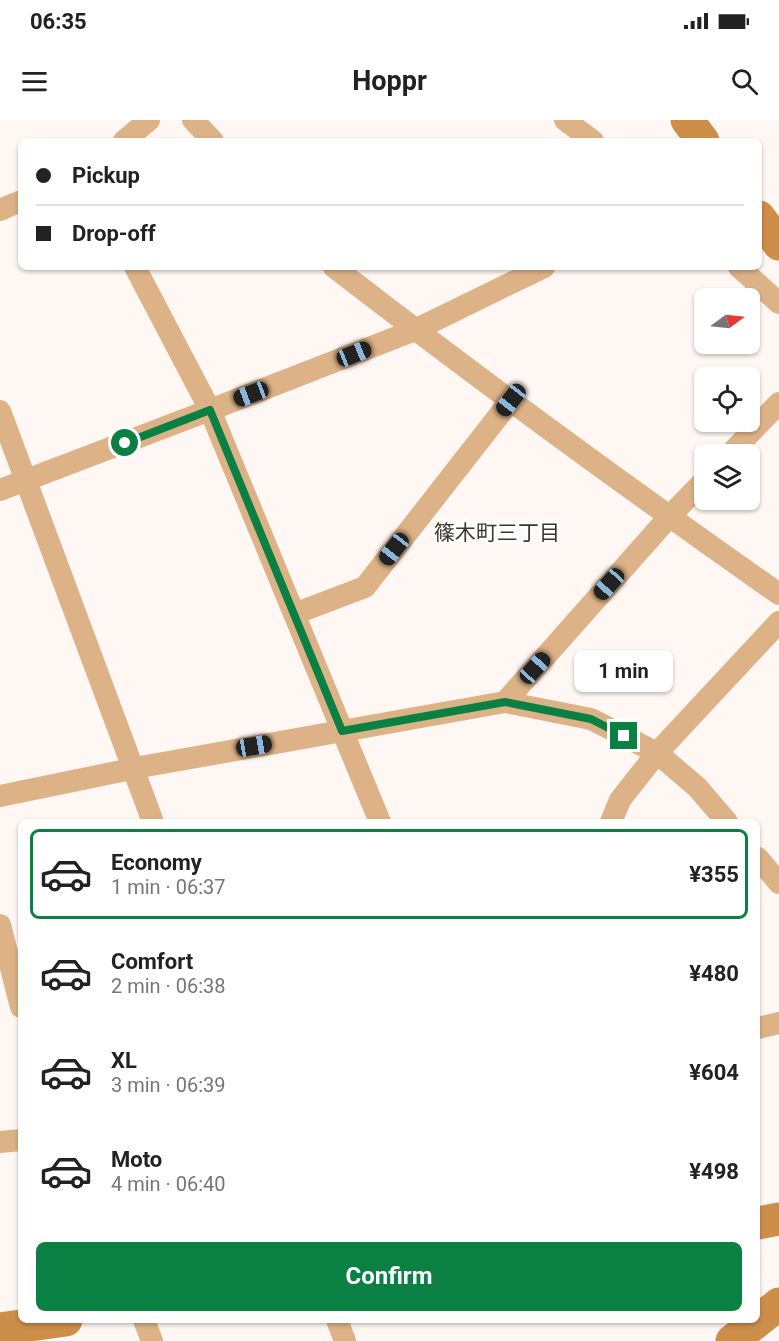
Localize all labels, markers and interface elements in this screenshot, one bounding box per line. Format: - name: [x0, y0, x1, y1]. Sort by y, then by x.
- text: 06:35: [30, 9, 87, 34]
- icon: menu: [18, 65, 51, 98]
- text: Hoppr: [352, 65, 427, 97]
- icon: search: [728, 65, 761, 98]
- text: Pickup: [72, 163, 140, 188]
- text: Drop-off: [72, 221, 156, 246]
- north arrow: [694, 288, 760, 354]
- map controls: [694, 288, 760, 510]
- car: [334, 339, 374, 369]
- button: locate: [694, 366, 760, 432]
- car: [231, 379, 271, 409]
- car: [493, 380, 529, 420]
- route start: [111, 429, 138, 456]
- button: layers: [694, 444, 760, 510]
- district label: 篠木町三丁目: [434, 521, 560, 545]
- car: [376, 529, 412, 569]
- car: [590, 565, 628, 603]
- car: [516, 649, 554, 687]
- callout: 1 min: [574, 649, 674, 691]
- text: 1 min: [598, 659, 649, 683]
- route end: [610, 722, 637, 749]
- car: [235, 734, 273, 758]
- icon: car: [39, 847, 93, 901]
- text: Economy: [111, 850, 202, 875]
- text: ¥355: [689, 862, 739, 887]
- text: 1 min · 06:37: [111, 875, 226, 899]
- icon: car: [39, 946, 93, 1000]
- text: Comfort: [111, 949, 193, 974]
- text: ¥480: [689, 961, 739, 986]
- text: 2 min · 06:38: [111, 974, 226, 998]
- icon: car: [39, 1045, 93, 1099]
- text: XL: [111, 1048, 137, 1073]
- text: ¥604: [689, 1060, 739, 1085]
- text: 3 min · 06:39: [111, 1073, 226, 1097]
- icon: car: [39, 1144, 93, 1198]
- text: Moto: [111, 1147, 162, 1172]
- text: ¥498: [689, 1159, 739, 1184]
- text: 4 min · 06:40: [111, 1172, 226, 1196]
- button: Confirm: [36, 1242, 742, 1311]

